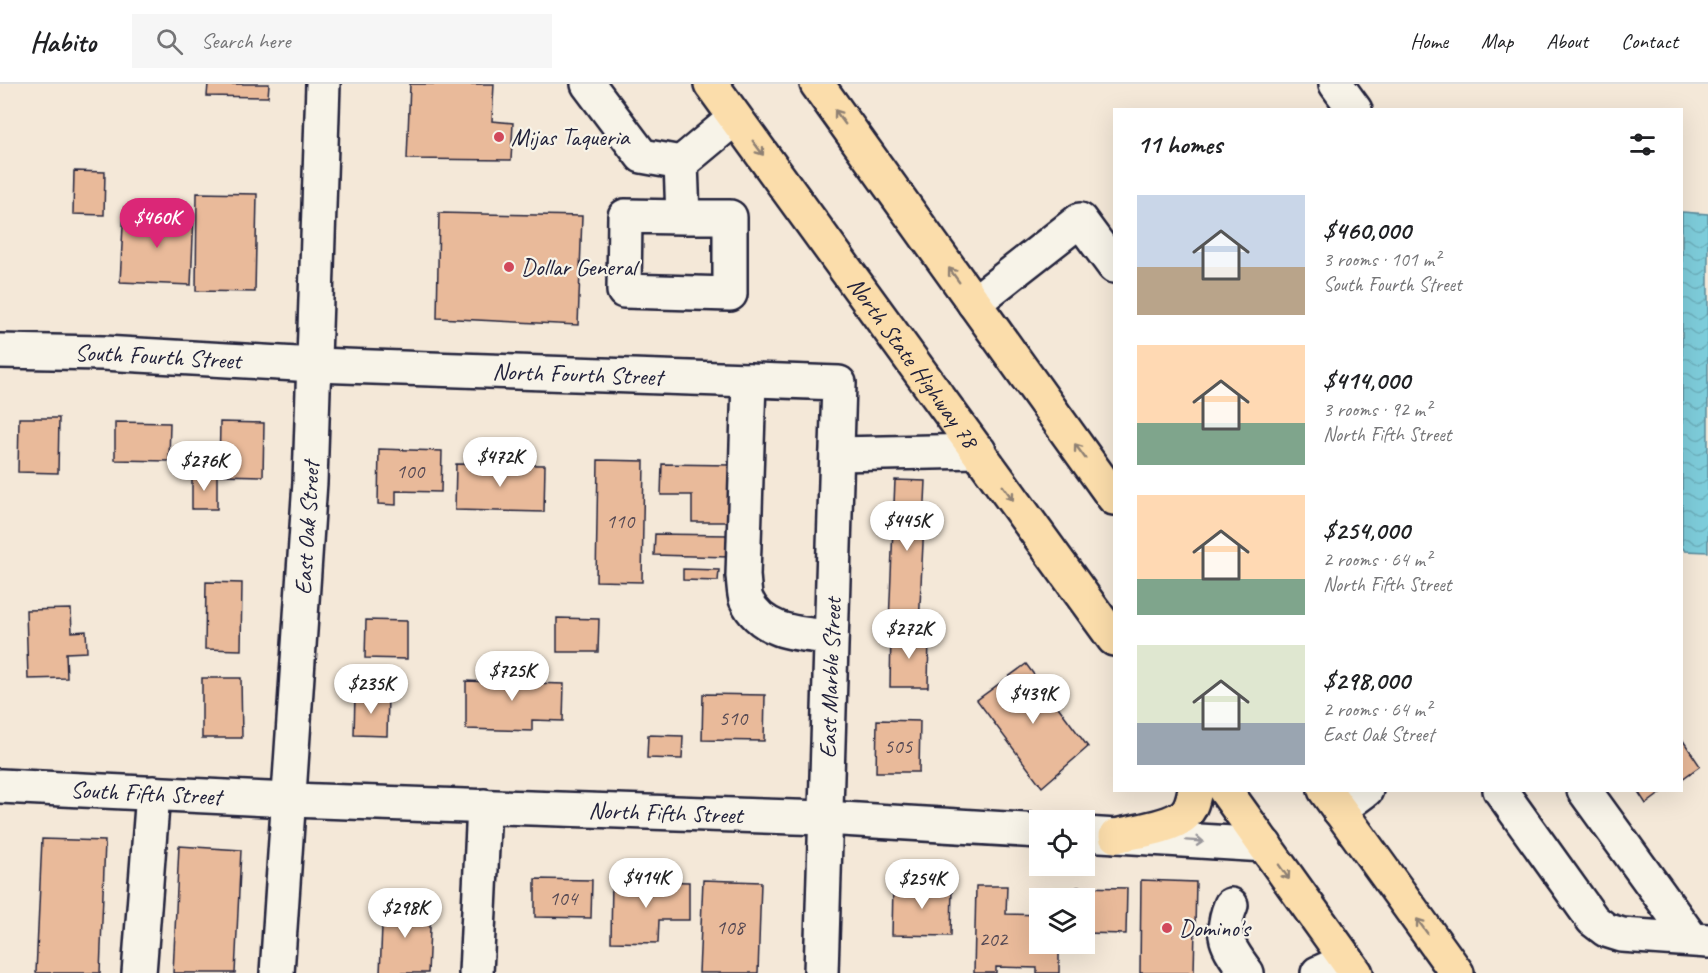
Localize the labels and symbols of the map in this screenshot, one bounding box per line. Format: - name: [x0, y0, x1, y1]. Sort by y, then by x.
- one-way arrow: [834, 109, 847, 125]
- place label: Mijas Taqueria: [511, 122, 631, 152]
- marker: Mijas Taqueria: [492, 130, 506, 144]
- one-way arrow: [751, 140, 764, 156]
- pin: $460K: [115, 198, 199, 249]
- place label: Dollar General: [521, 252, 640, 282]
- marker: Dollar General: [502, 260, 516, 274]
- one-way arrow: [948, 268, 960, 284]
- street label: North State Highway 78: [841, 271, 987, 456]
- street label: South Fourth Street: [74, 337, 244, 376]
- street label: North Fourth Street: [492, 356, 666, 392]
- pin: $472K: [458, 437, 542, 488]
- pin: $276K: [162, 441, 246, 492]
- one-way arrow: [1074, 443, 1086, 459]
- street label: East Oak Street: [287, 458, 326, 596]
- house number: 100: [396, 458, 426, 484]
- one-way arrow: [1002, 484, 1015, 500]
- pin: $445K: [865, 501, 949, 552]
- house number: 110: [606, 508, 636, 534]
- street label: East Marble Street: [812, 595, 848, 759]
- pin: $272K: [867, 609, 951, 660]
- pin: $725K: [470, 651, 554, 702]
- pin: $235K: [329, 664, 413, 715]
- pin: $439K: [991, 674, 1075, 725]
- house number: 510: [719, 705, 749, 731]
- house number: 505: [884, 733, 914, 759]
- street label: South Fifth Street: [70, 774, 225, 812]
- street label: North Fifth Street: [588, 795, 745, 830]
- one-way arrow: [1185, 835, 1205, 846]
- pin: $414K: [604, 858, 688, 909]
- pin: $254K: [880, 859, 964, 910]
- one-way arrow: [1278, 863, 1290, 879]
- house number: 104: [549, 885, 580, 911]
- pin: $298K: [363, 888, 447, 939]
- place label: Domino's: [1179, 913, 1253, 943]
- house number: 108: [716, 914, 747, 940]
- one-way arrow: [1416, 918, 1429, 934]
- marker: Domino's: [1160, 921, 1174, 935]
- house number: 202: [979, 926, 1009, 952]

